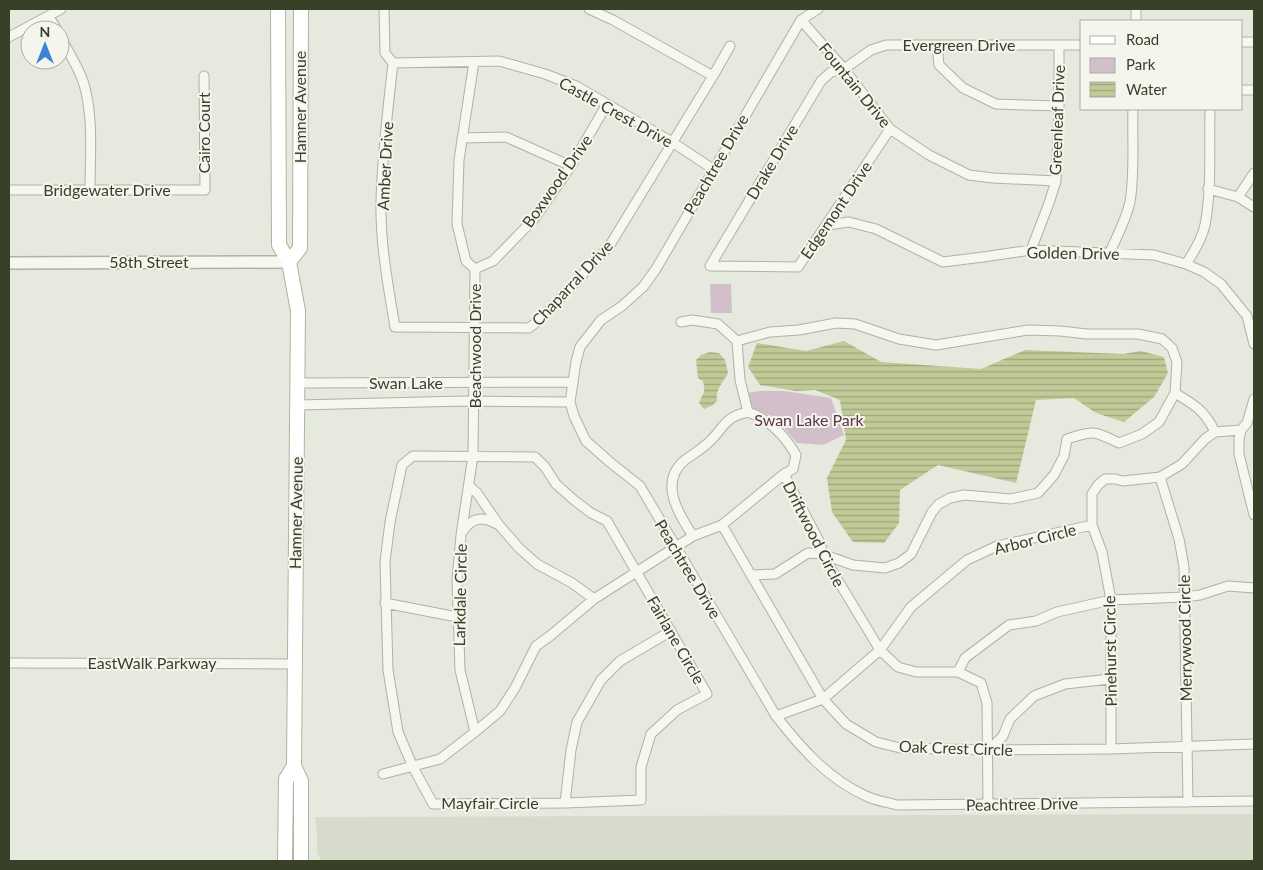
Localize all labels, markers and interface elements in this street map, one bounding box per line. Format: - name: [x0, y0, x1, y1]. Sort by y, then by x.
- north arrow: [20, 20, 70, 70]
- legend: [1080, 20, 1243, 110]
- text: N: [40, 23, 50, 40]
- text: Road: [1126, 30, 1159, 48]
- street label: Evergreen Drive: [903, 35, 1015, 54]
- street label: Fountain Drive: [815, 38, 895, 131]
- street label: Hamner Avenue: [290, 51, 309, 163]
- text: Park: [1126, 55, 1156, 73]
- street label: Greenleaf Drive: [1045, 64, 1068, 176]
- street label: Castle Crest Drive: [556, 72, 676, 151]
- text: Water: [1126, 80, 1167, 98]
- street label: Cairo Court: [194, 92, 213, 174]
- street label: Peachtree Drive: [679, 110, 752, 217]
- street label: Amber Drive: [373, 121, 396, 211]
- street label: Drake Drive: [742, 121, 801, 203]
- street label: Boxwood Drive: [518, 131, 596, 231]
- street label: Edgemont Drive: [796, 157, 875, 262]
- street label: Bridgewater Drive: [43, 180, 171, 199]
- street label: Chaparral Drive: [527, 236, 616, 329]
- street label: Golden Drive: [1026, 242, 1120, 263]
- street label: 58th Street: [109, 252, 189, 271]
- street label: Beachwood Drive: [465, 284, 484, 408]
- street label: Swan Lake: [369, 373, 443, 392]
- park label: Swan Lake Park: [754, 410, 865, 429]
- street label: Hamner Avenue: [285, 457, 306, 569]
- street label: Driftwood Circle: [780, 478, 849, 590]
- street label: Peachtree Drive: [651, 516, 726, 622]
- street label: Arbor Circle: [992, 519, 1078, 558]
- street label: Larkdale Circle: [449, 543, 470, 647]
- street label: Merrywood Circle: [1174, 575, 1195, 701]
- street label: Fairlane Circle: [644, 592, 709, 687]
- street label: Pinehurst Circle: [1099, 595, 1120, 707]
- street label: EastWalk Parkway: [88, 653, 217, 672]
- street label: Oak Crest Circle: [899, 736, 1013, 759]
- street label: Mayfair Circle: [441, 793, 539, 812]
- street label: Peachtree Drive: [966, 793, 1078, 814]

